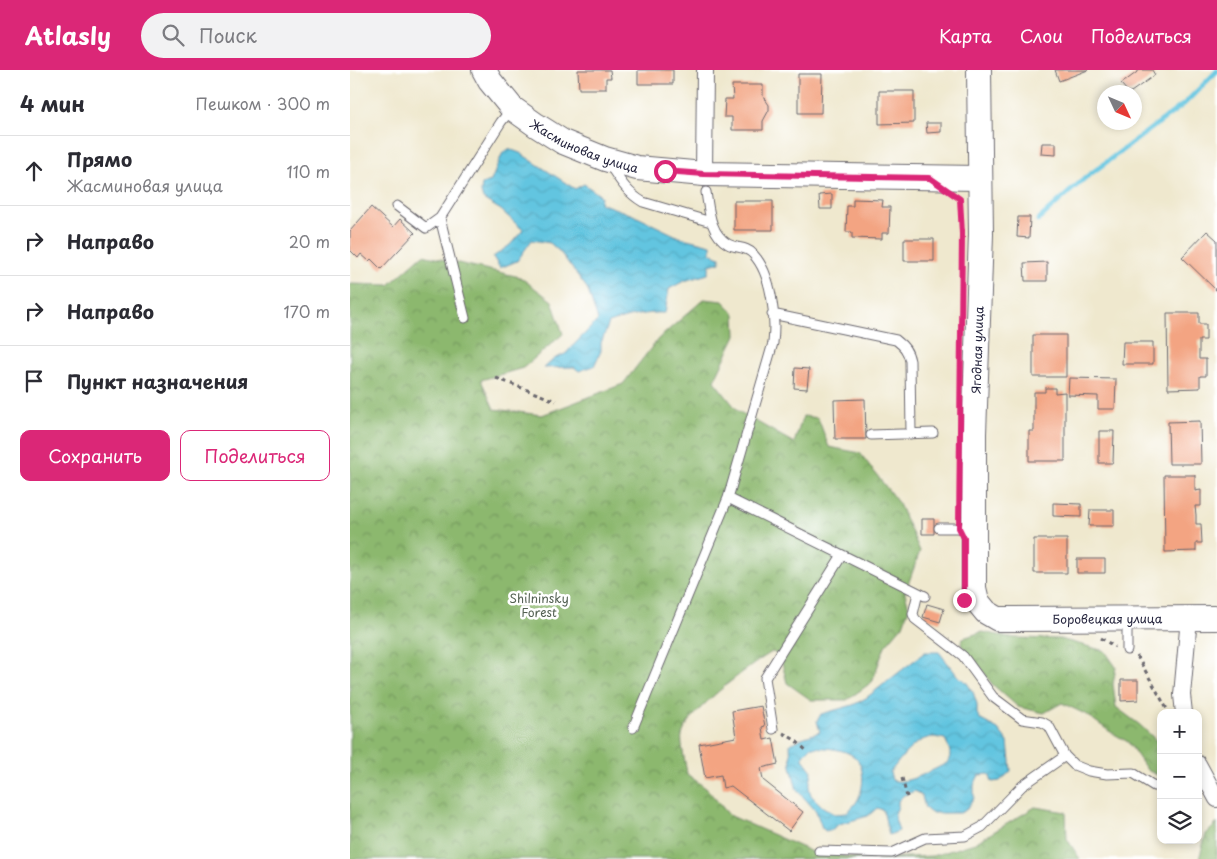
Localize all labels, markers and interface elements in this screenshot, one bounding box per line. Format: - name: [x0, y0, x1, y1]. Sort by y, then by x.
- search box: [141, 13, 491, 58]
- text: Atlasly: [25, 17, 111, 53]
- icon: search: [159, 21, 187, 49]
- text: Поиск: [199, 21, 257, 49]
- text: Карта: [939, 22, 992, 49]
- text: Слои: [1020, 22, 1063, 49]
- text: Поделиться: [1091, 22, 1192, 49]
- north arrow: [1097, 85, 1142, 130]
- text: 4 мин: [20, 87, 85, 119]
- text: Пешком · 300 m: [196, 91, 330, 115]
- street label: Жасминовая улица: [526, 114, 641, 177]
- text: Прямо: [67, 145, 132, 173]
- icon: ahead: [20, 157, 48, 185]
- text: 110 m: [287, 159, 330, 183]
- route start: [654, 160, 677, 183]
- text: Жасминовая улица: [67, 173, 223, 197]
- icon: right: [20, 227, 48, 255]
- text: Направо: [67, 227, 154, 255]
- text: 20 m: [289, 229, 330, 253]
- icon: right: [20, 297, 48, 325]
- text: Направо: [67, 297, 154, 325]
- text: 170 m: [284, 299, 330, 323]
- street label: Ягодная улица: [966, 305, 988, 394]
- icon: arrive: [20, 367, 48, 395]
- text: Пункт назначения: [67, 367, 248, 395]
- button: Сохранить: [20, 430, 170, 481]
- button: Поделиться: [180, 430, 330, 481]
- park label: Shilninsky Forest: [509, 589, 569, 621]
- route end: [953, 589, 976, 612]
- street label: Боровецкая улица: [1052, 609, 1163, 628]
- map controls: [1157, 709, 1202, 844]
- button: +: [1157, 709, 1202, 754]
- button: −: [1157, 754, 1202, 799]
- button: layers: [1157, 799, 1202, 844]

